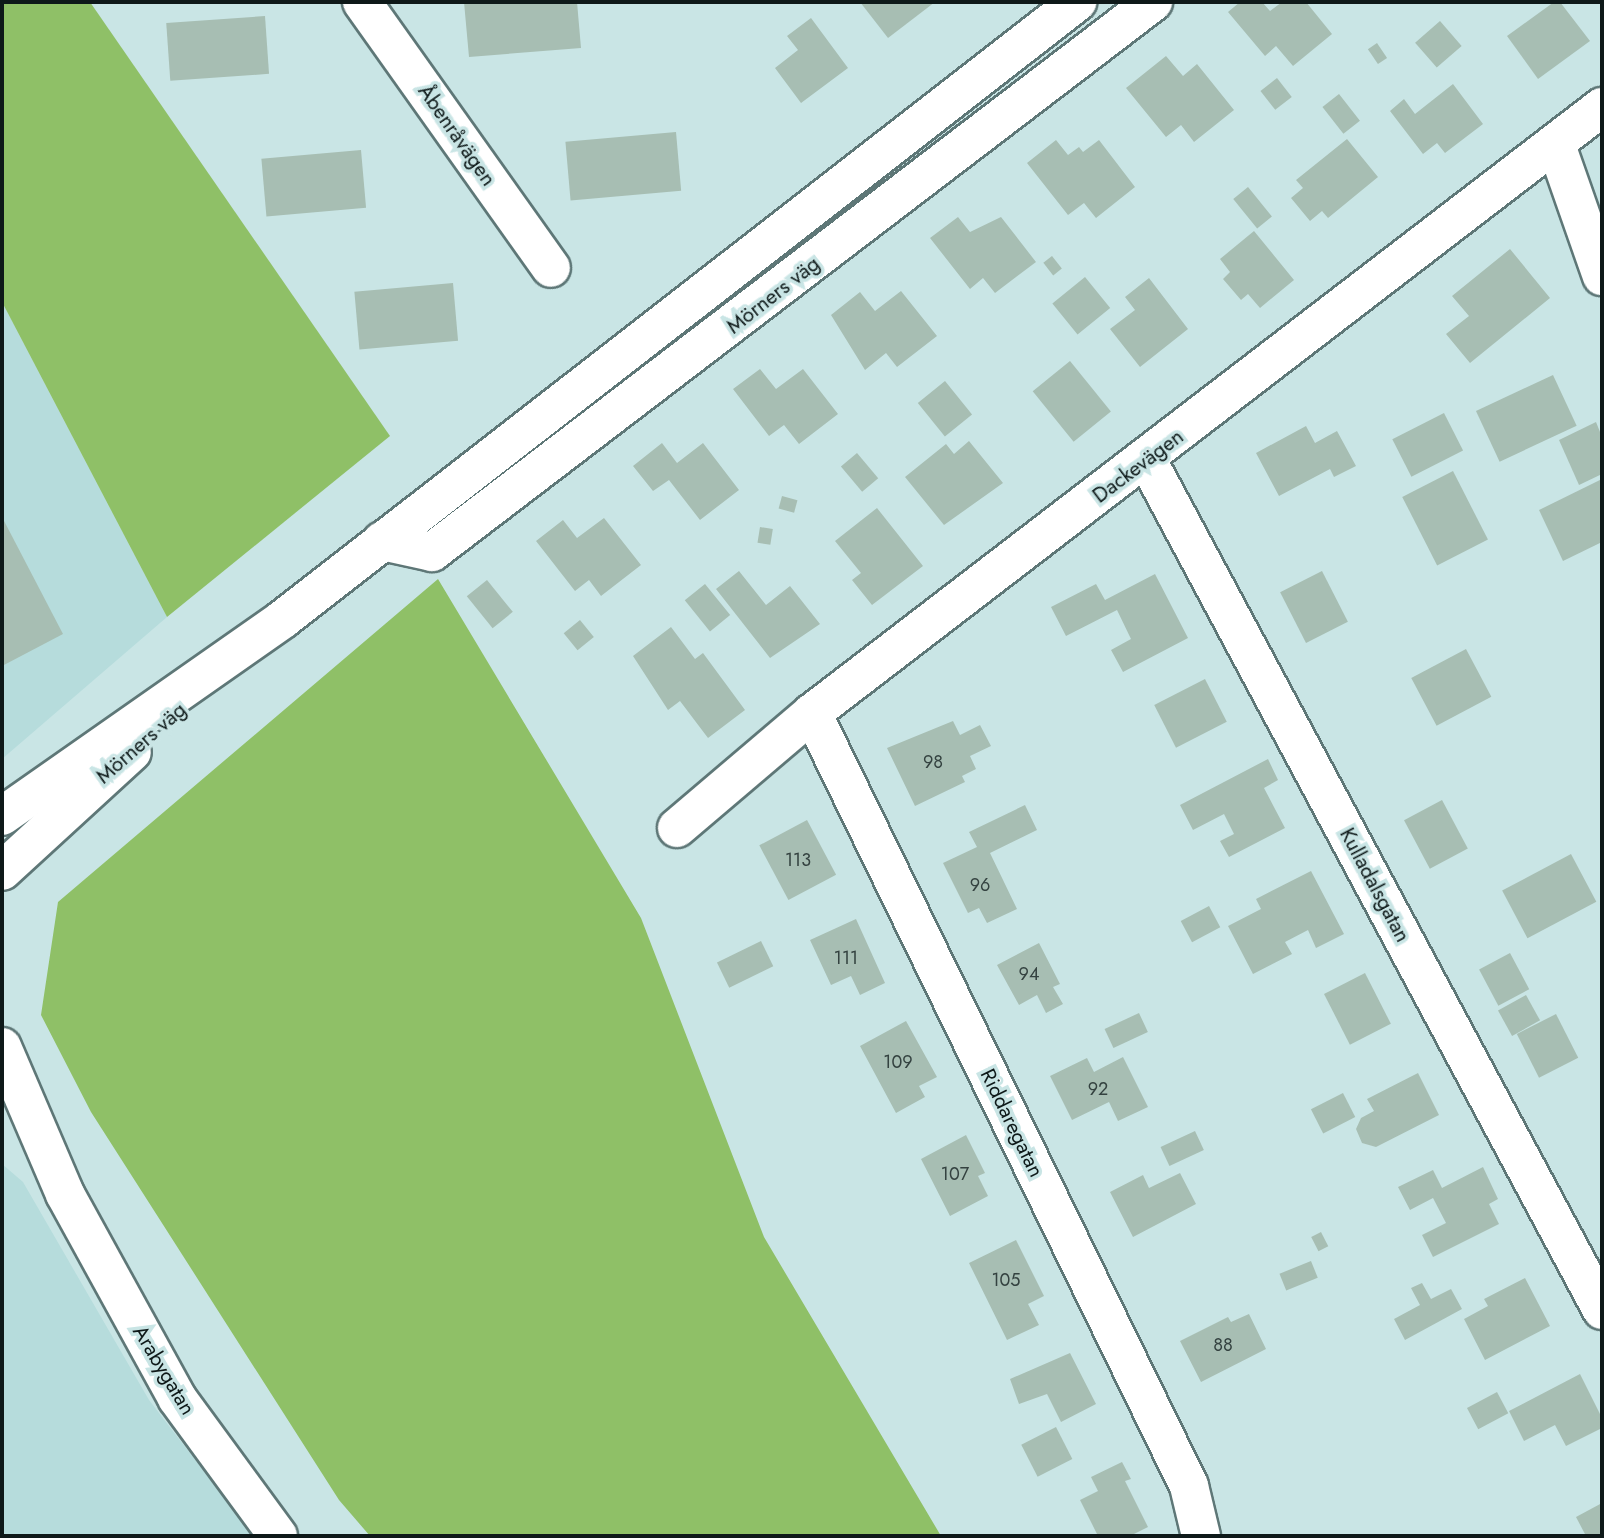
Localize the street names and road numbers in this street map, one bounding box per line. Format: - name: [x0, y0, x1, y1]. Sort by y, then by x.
- street label: Åbenråvägen: [413, 79, 501, 191]
- street label: Mörners väg: [722, 251, 824, 339]
- street label: Dackevägen: [1088, 424, 1188, 508]
- street label: Mörners väg: [91, 697, 191, 789]
- street label: Kulladalsgatan: [1334, 824, 1416, 946]
- street label: Riddaregatan: [975, 1065, 1049, 1181]
- street label: Arabygatan: [127, 1321, 201, 1419]

